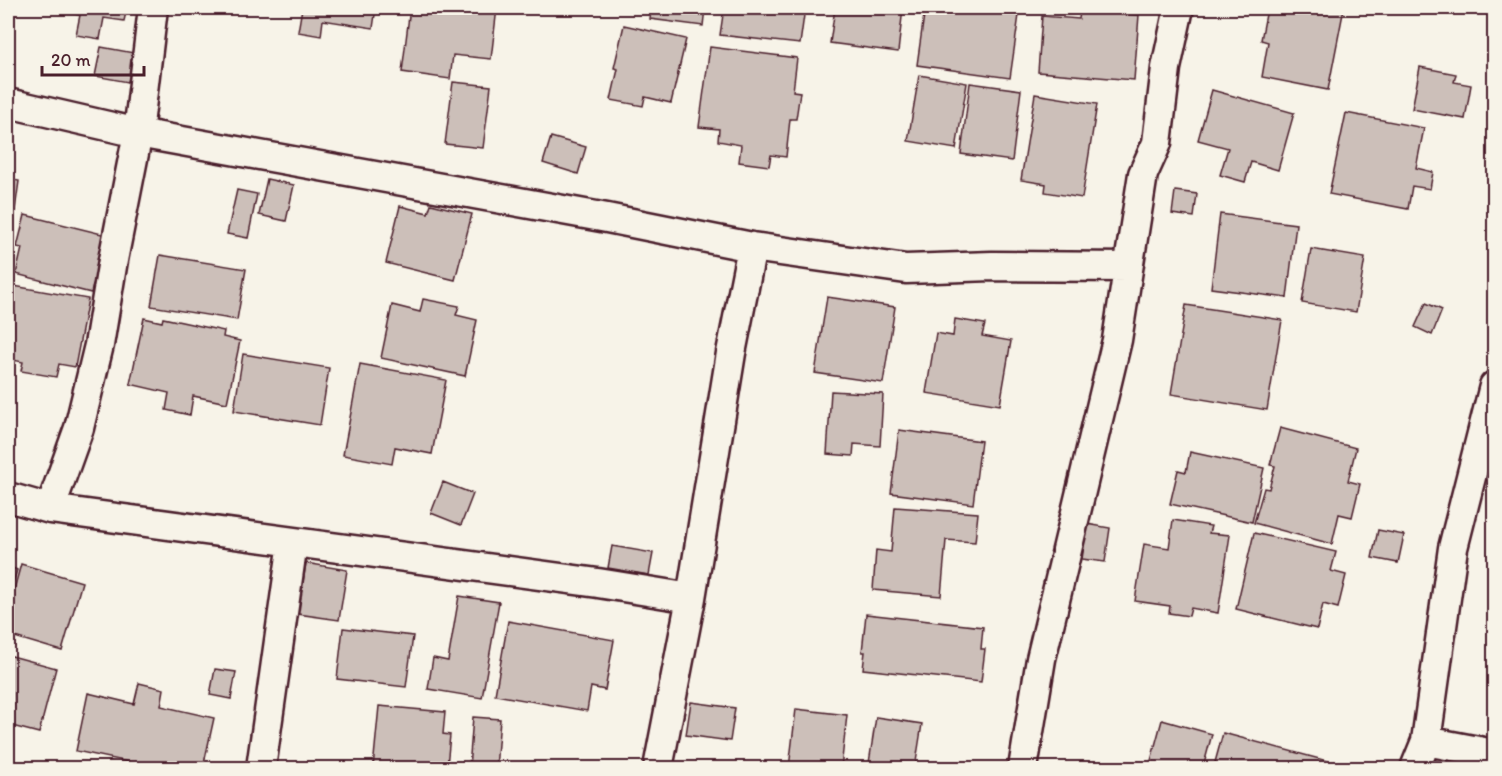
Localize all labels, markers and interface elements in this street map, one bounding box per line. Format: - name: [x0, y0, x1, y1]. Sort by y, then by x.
- scale bar: [42, 39, 144, 77]
- text: 20 m: [51, 49, 91, 71]

